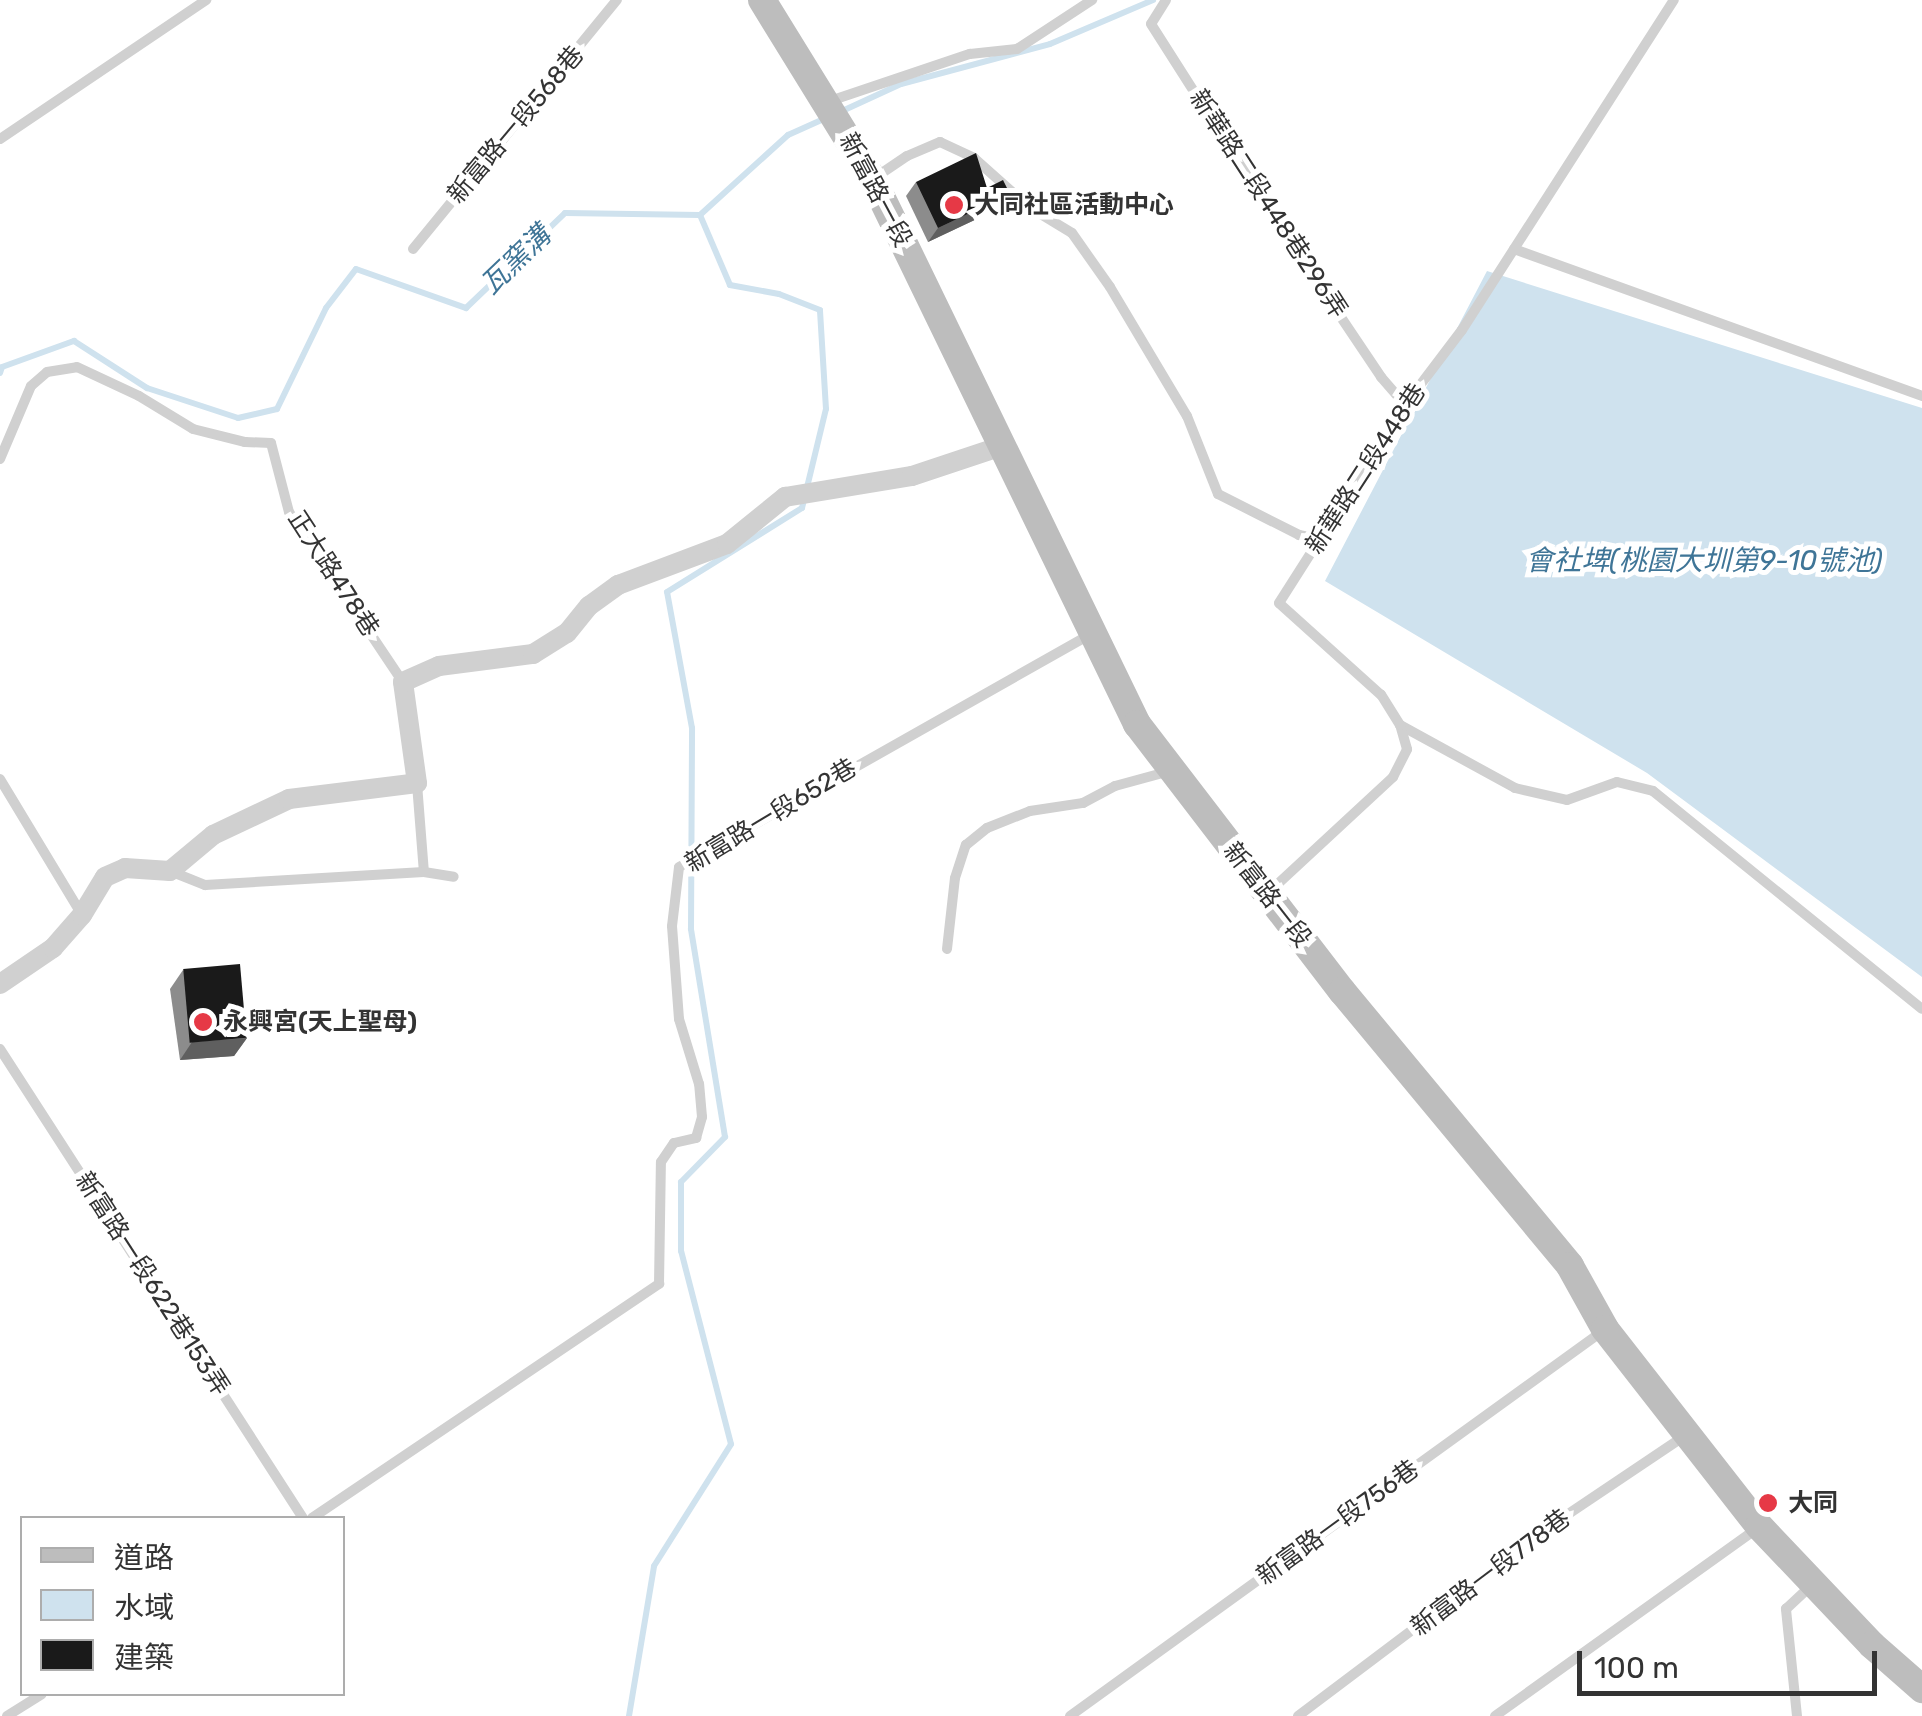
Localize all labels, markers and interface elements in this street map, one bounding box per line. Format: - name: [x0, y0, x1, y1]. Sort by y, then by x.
- street label: 新富路一段568巷: [442, 40, 590, 210]
- street label: 新華路二段448巷296弄: [1183, 84, 1353, 324]
- street label: 新富路一段: [832, 128, 918, 252]
- place label: 大同社區活動中心: [974, 190, 1174, 220]
- marker: 大同社區活動中心: [943, 194, 965, 216]
- water label: 瓦窯溝: [474, 219, 558, 301]
- street label: 新華路二段448巷: [1300, 378, 1432, 560]
- street label: 正大路478巷: [281, 506, 385, 642]
- water label: 會社埤(桃園大圳第9-10號池): [1525, 544, 1883, 578]
- street label: 新富路一段652巷: [680, 753, 862, 879]
- street label: 新富路一段: [1217, 837, 1317, 953]
- place label: 永興宮(天上聖母): [223, 1007, 417, 1037]
- marker: 永興宮(天上聖母): [192, 1011, 214, 1033]
- street label: 新富路一段622巷153弄: [69, 1167, 235, 1401]
- street label: 新富路一段756巷: [1251, 1454, 1425, 1592]
- place label: 大同: [1788, 1488, 1838, 1518]
- marker: 大同: [1757, 1492, 1779, 1514]
- street label: 新富路一段778巷: [1405, 1503, 1577, 1643]
- legend: [20, 1516, 345, 1696]
- text: 道路: [114, 1540, 174, 1576]
- text: 水域: [114, 1590, 174, 1626]
- scale bar: [1582, 1631, 1882, 1693]
- text: 建築: [114, 1640, 174, 1676]
- text: 100 m: [1594, 1650, 1679, 1686]

